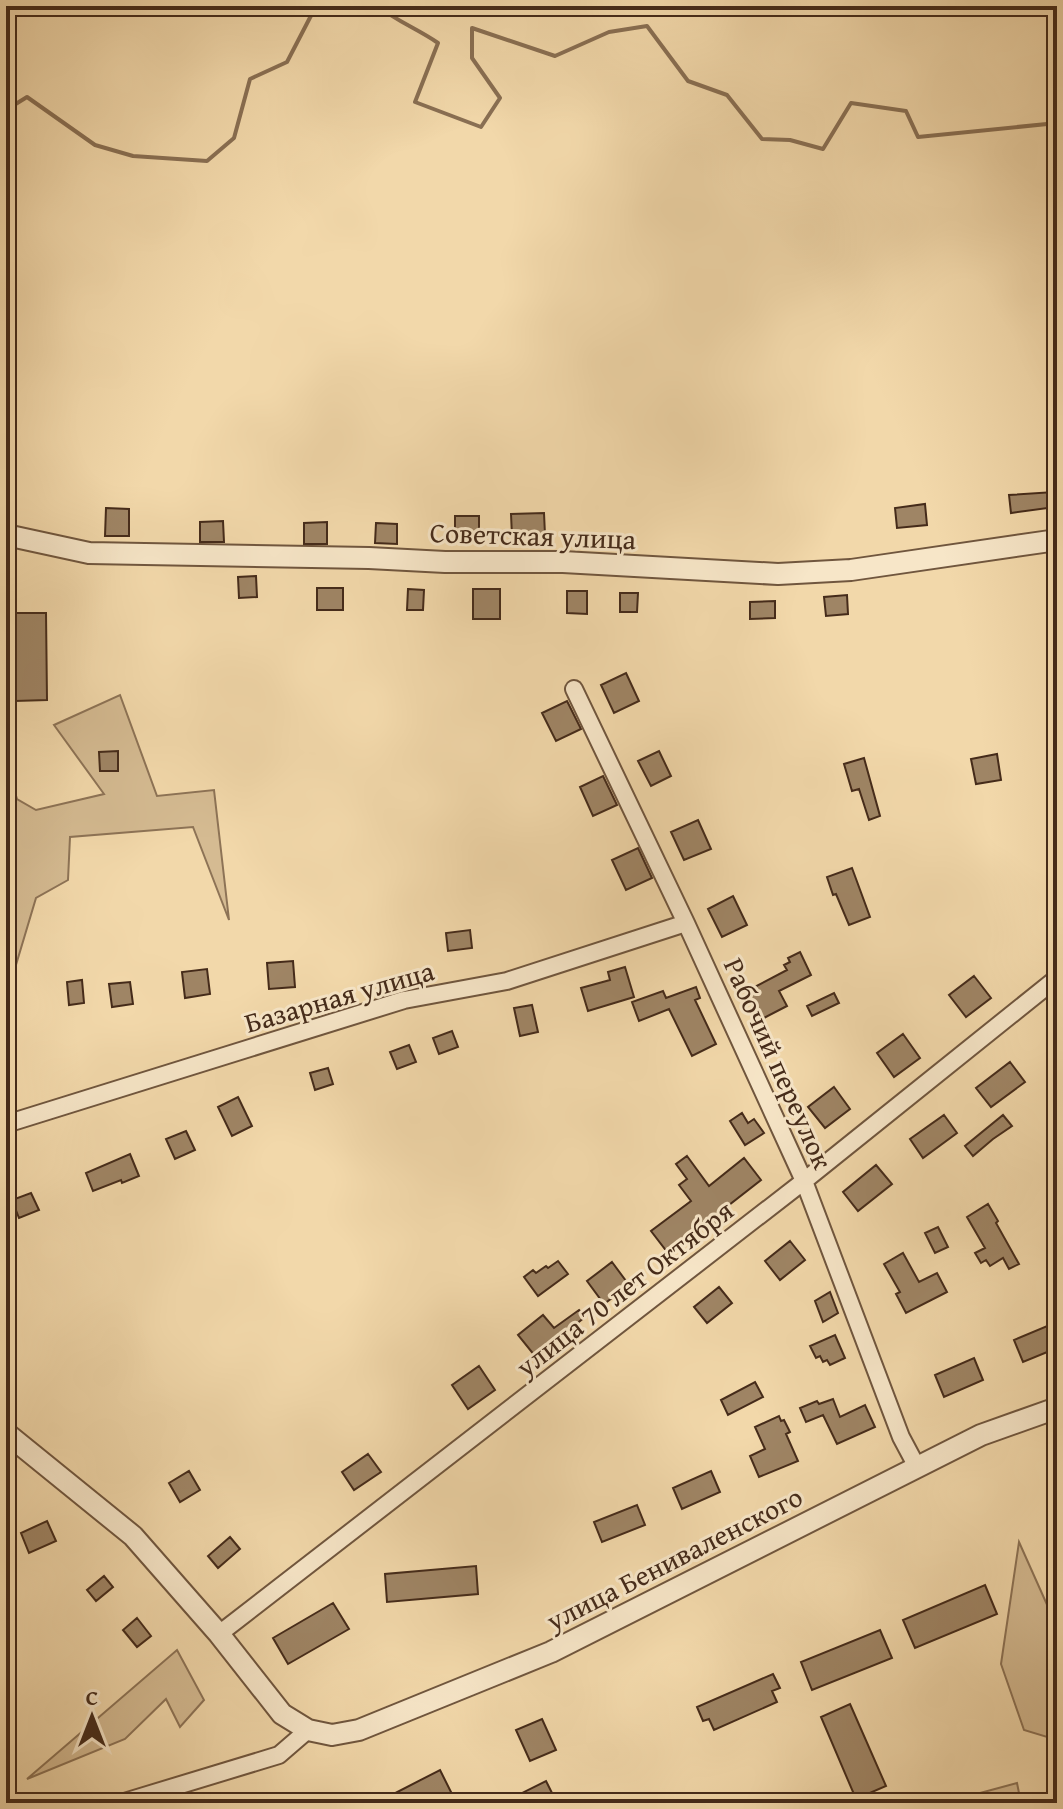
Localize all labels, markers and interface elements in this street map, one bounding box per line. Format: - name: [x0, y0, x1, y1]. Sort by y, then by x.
- street label: Советская улица: [429, 511, 637, 559]
- street label: Базарная улица: [239, 949, 439, 1043]
- street label: Рабочий переулок: [714, 951, 844, 1175]
- street label: улица 70 лет Октября: [506, 1190, 741, 1387]
- street label: улица Бениваленского: [538, 1476, 809, 1641]
- north arrow: [52, 1677, 132, 1757]
- text: С: [86, 1681, 98, 1713]

